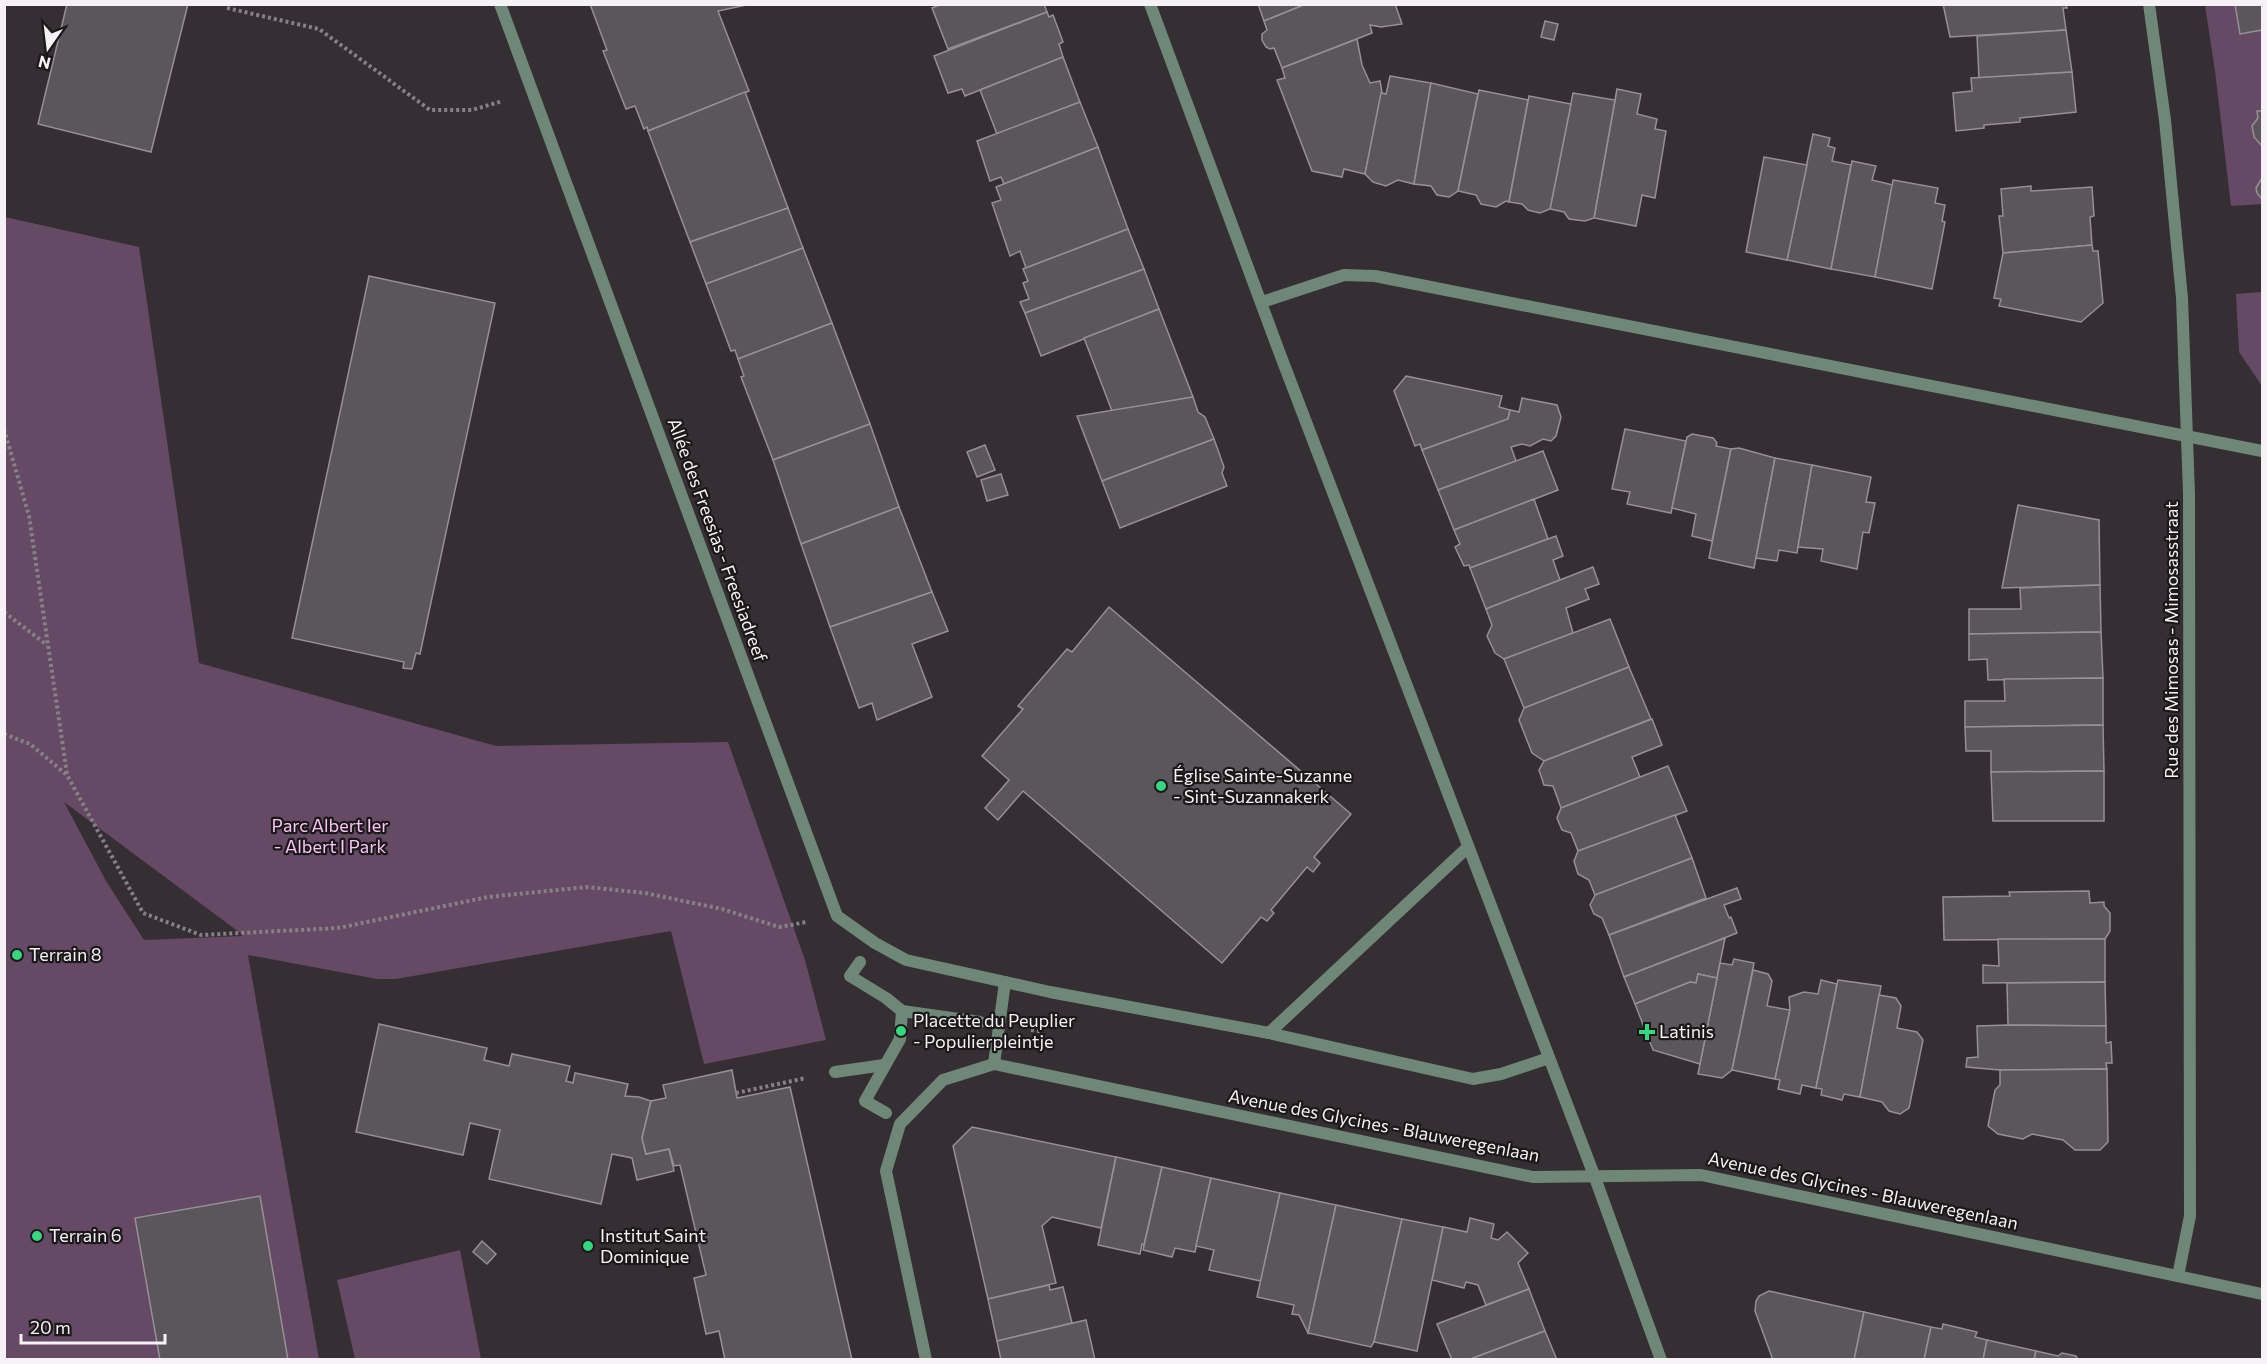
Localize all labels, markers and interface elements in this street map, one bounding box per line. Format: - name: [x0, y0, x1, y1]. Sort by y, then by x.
- north arrow: [18, 18, 78, 78]
- text: N: [36, 52, 52, 74]
- street label: Allée des Freesias - Freesiadreef: [664, 415, 773, 665]
- street label: Rue des Mimosas - Mimosasstraat: [2160, 501, 2182, 779]
- place label: Église Sainte-Suzanne - Sint-Suzannakerk: [1173, 764, 1352, 807]
- marker: Église Sainte-Suzanne - Sint-Suzannakerk: [1154, 779, 1168, 793]
- park label: Parc Albert Ier - Albert I Park: [272, 814, 388, 857]
- place label: Terrain 8: [29, 943, 102, 965]
- marker: Terrain 8: [10, 948, 24, 962]
- place label: Placette du Peuplier - Populierpleintje: [913, 1009, 1075, 1052]
- place label: Latinis: [1659, 1020, 1714, 1042]
- marker: Placette du Peuplier - Populierpleintje: [894, 1024, 908, 1038]
- marker: Latinis: [1640, 1025, 1654, 1039]
- street label: Avenue des Glycines - Blauweregenlaan: [1227, 1084, 1542, 1166]
- street label: Avenue des Glycines - Blauweregenlaan: [1706, 1146, 2020, 1234]
- place label: Terrain 6: [49, 1224, 122, 1246]
- place label: Institut Saint Dominique: [600, 1224, 706, 1267]
- marker: Terrain 6: [30, 1229, 44, 1243]
- marker: Institut Saint Dominique: [581, 1239, 595, 1253]
- scale bar: [21, 1307, 165, 1345]
- text: 20 m: [30, 1316, 71, 1338]

